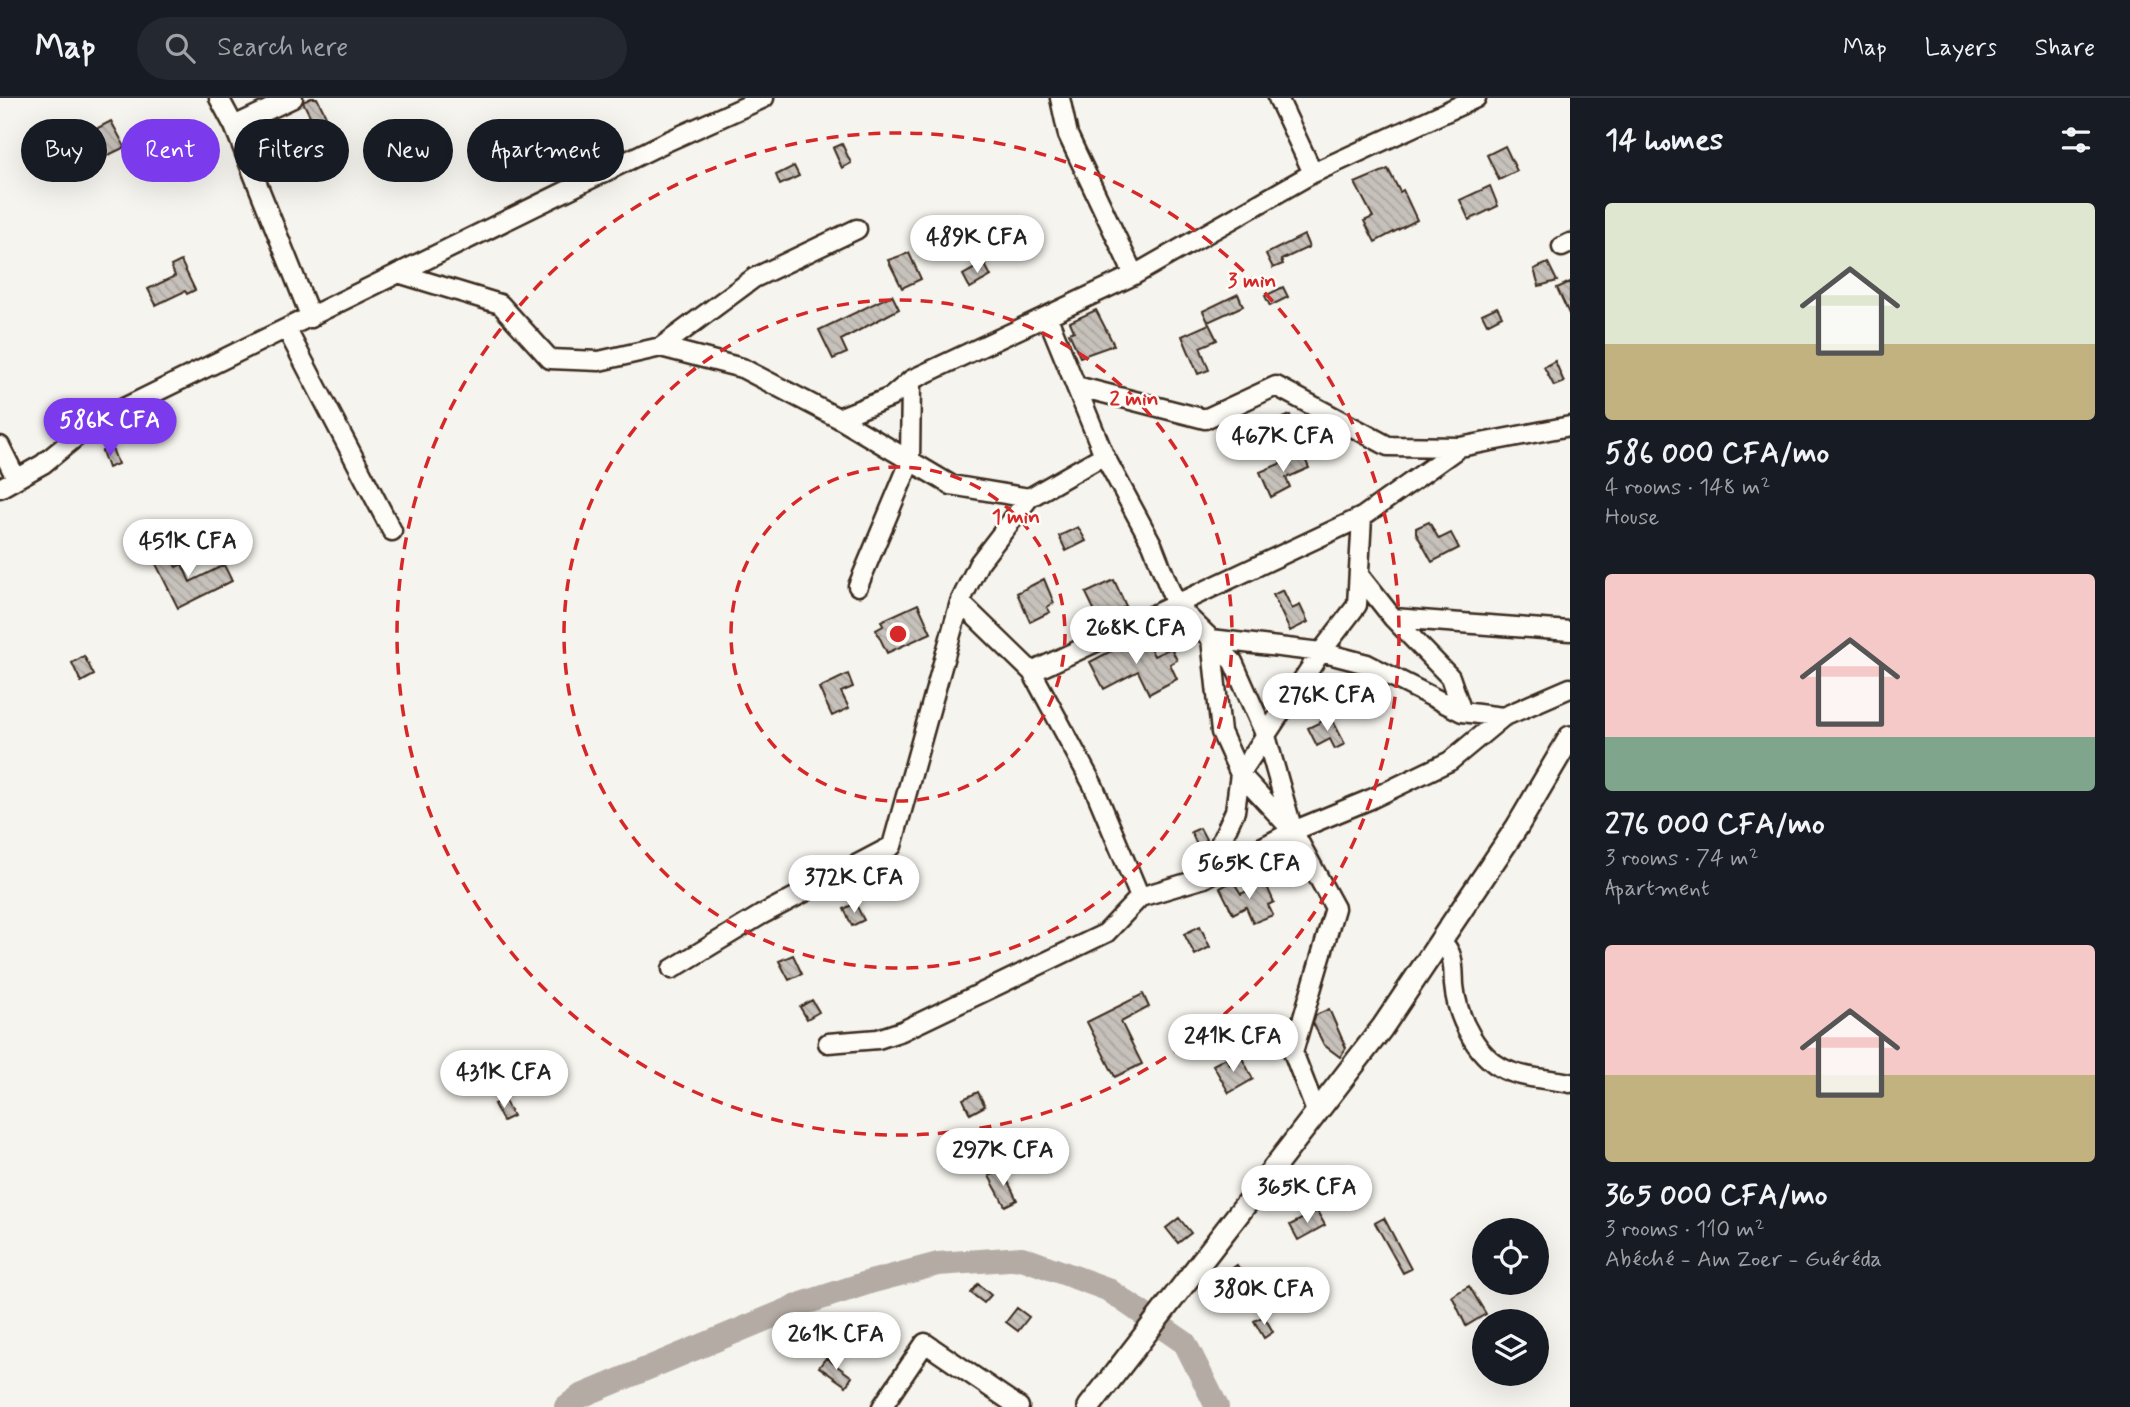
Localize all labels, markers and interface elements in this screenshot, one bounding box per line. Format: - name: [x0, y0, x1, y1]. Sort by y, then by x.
- search box: [137, 17, 627, 80]
- text: Map: [35, 26, 95, 70]
- icon: search: [161, 29, 199, 67]
- text: Search here: [217, 31, 348, 65]
- text: Map: [1843, 33, 1887, 64]
- text: Layers: [1925, 33, 1997, 64]
- text: Share: [2035, 33, 2095, 64]
- chip: Buy: [21, 119, 107, 182]
- chip: Rent: [121, 119, 220, 182]
- chip: Filters: [234, 119, 349, 182]
- chip: New: [363, 119, 453, 182]
- chip: Apartment: [467, 119, 624, 182]
- text: 14 homes: [1605, 121, 1723, 160]
- icon: filters: [2057, 121, 2095, 159]
- pin: 489K CFA: [905, 216, 1049, 275]
- text: 489K CFA: [926, 223, 1028, 253]
- icon: home: [1787, 248, 1913, 374]
- text: 3 min: [1228, 267, 1276, 295]
- text: 2 min: [1109, 385, 1159, 413]
- pin: 586K CFA: [38, 398, 182, 458]
- text: 586K CFA: [60, 406, 160, 436]
- pin: 467K CFA: [1211, 414, 1355, 474]
- text: 467K CFA: [1232, 422, 1334, 452]
- text: 586 000 CFA/mo: [1605, 434, 1829, 473]
- text: 4 rooms · 148 m²: [1605, 473, 1770, 503]
- text: 1 min: [992, 503, 1040, 531]
- text: House: [1605, 503, 1659, 533]
- pin: 451K CFA: [116, 519, 260, 579]
- text: 451K CFA: [139, 527, 237, 557]
- pin: 268K CFA: [1064, 606, 1208, 666]
- text: 268K CFA: [1086, 614, 1186, 644]
- icon: home: [1787, 619, 1913, 745]
- centre of rings: [886, 622, 910, 646]
- pin: 276K CFA: [1255, 674, 1399, 733]
- text: 276K CFA: [1278, 681, 1376, 711]
- text: 276 000 CFA/mo: [1605, 805, 1825, 844]
- pin: 565K CFA: [1177, 842, 1321, 901]
- text: 3 rooms · 74 m²: [1605, 844, 1759, 874]
- text: 565K CFA: [1198, 849, 1300, 879]
- pin: 372K CFA: [782, 856, 926, 915]
- text: 372K CFA: [804, 863, 904, 893]
- text: Apartment: [1605, 874, 1710, 904]
- icon: home: [1787, 990, 1913, 1116]
- pin: 241K CFA: [1161, 1014, 1305, 1074]
- text: 241K CFA: [1184, 1022, 1282, 1052]
- pin: 431K CFA: [432, 1051, 576, 1110]
- text: 431K CFA: [456, 1058, 552, 1088]
- pin: 297K CFA: [931, 1128, 1075, 1188]
- text: 297K CFA: [952, 1136, 1054, 1166]
- pin: 365K CFA: [1235, 1166, 1379, 1225]
- text: 365K CFA: [1257, 1173, 1357, 1203]
- text: 365 000 CFA/mo: [1605, 1176, 1828, 1215]
- text: 3 rooms · 110 m²: [1605, 1215, 1765, 1245]
- map controls: [1472, 1218, 1549, 1386]
- button: locate: [1472, 1218, 1549, 1295]
- text: Abéché - Am Zoer - Guéréda: [1605, 1245, 1882, 1275]
- pin: 380K CFA: [1192, 1268, 1336, 1327]
- text: 380K CFA: [1214, 1275, 1314, 1305]
- button: layers: [1472, 1309, 1549, 1386]
- pin: 261K CFA: [764, 1312, 908, 1372]
- text: 261K CFA: [788, 1320, 884, 1350]

